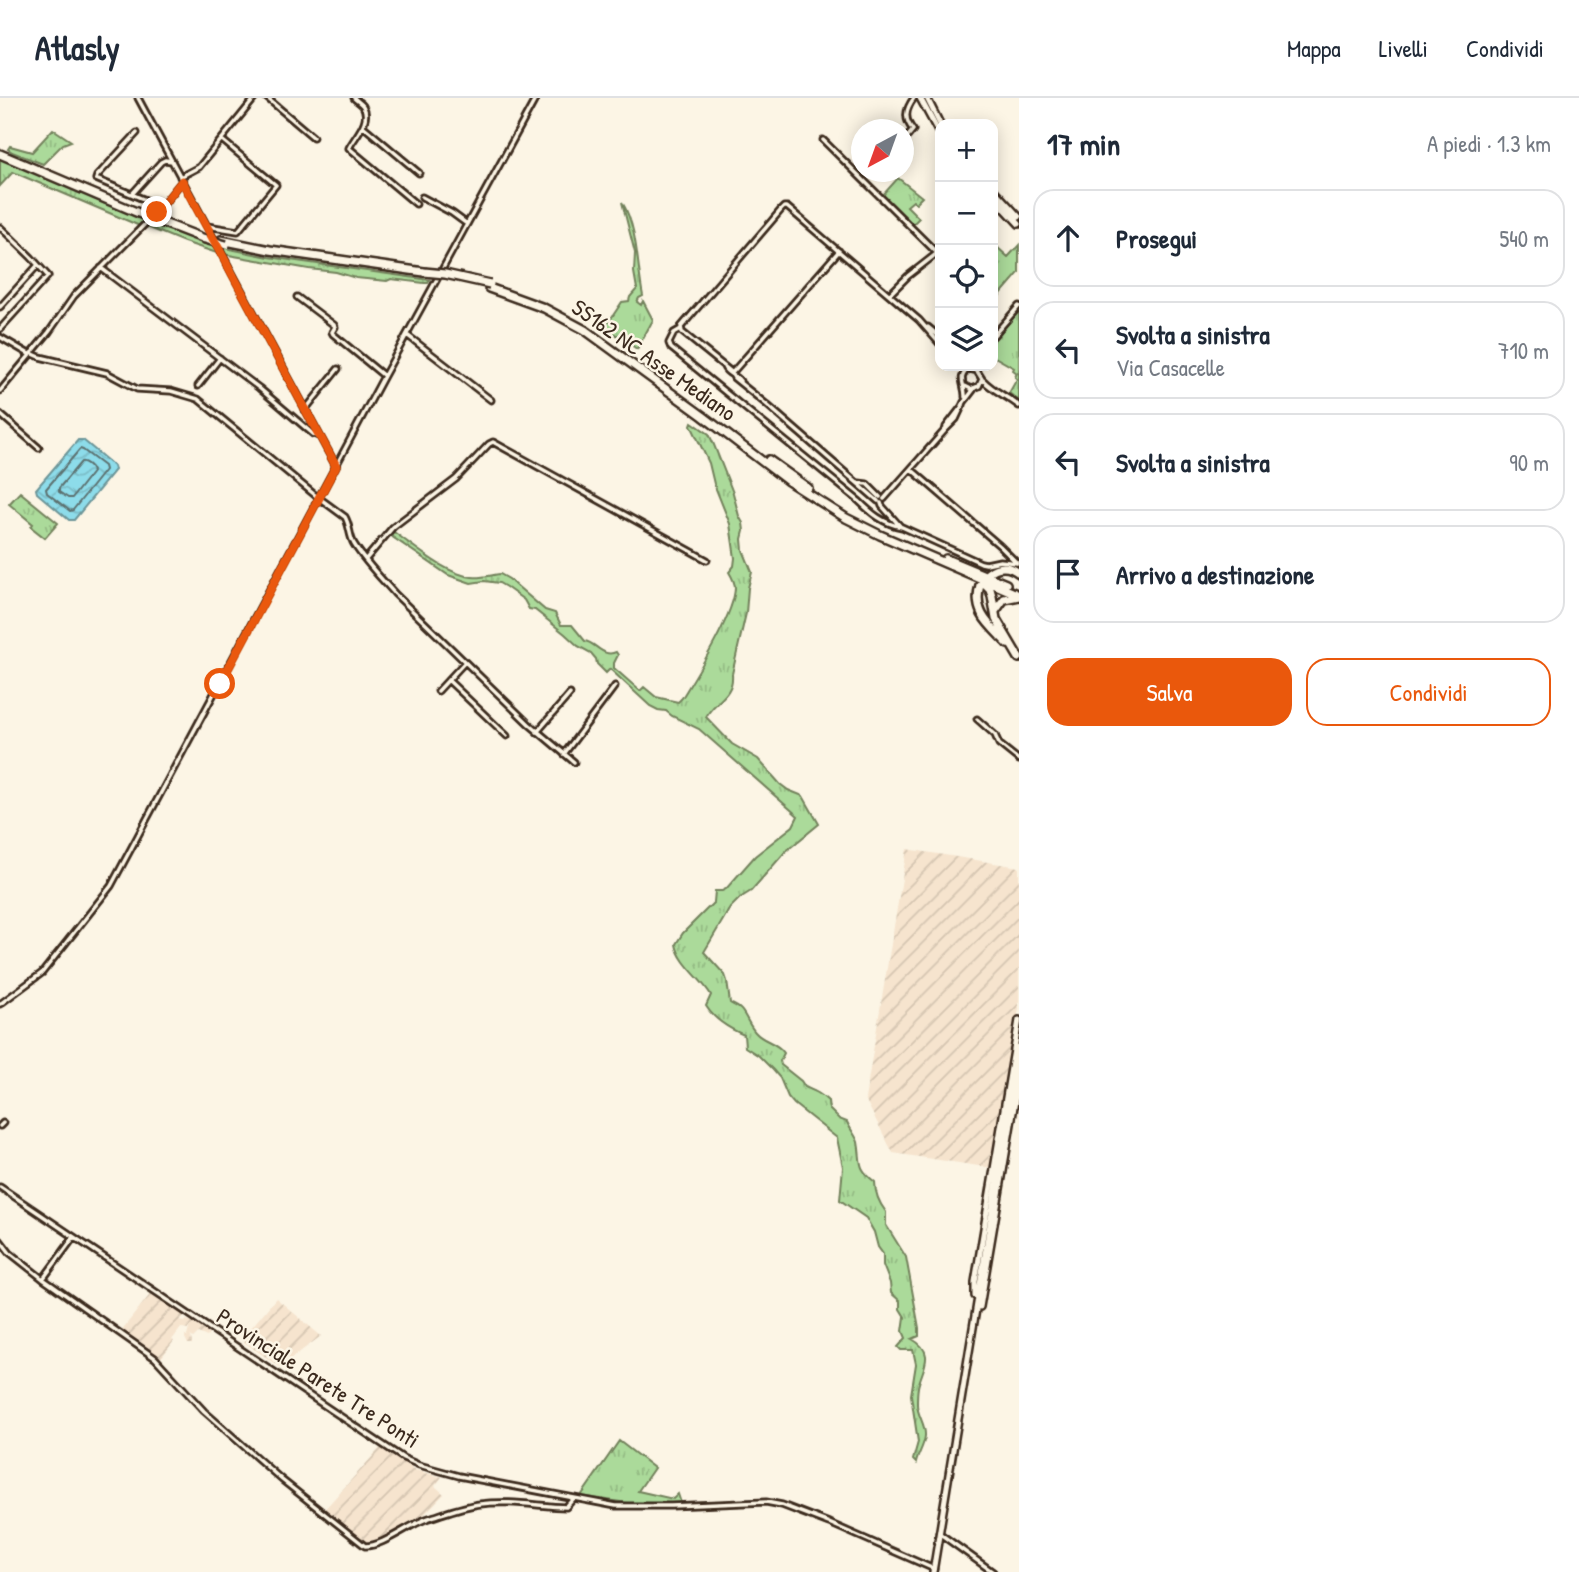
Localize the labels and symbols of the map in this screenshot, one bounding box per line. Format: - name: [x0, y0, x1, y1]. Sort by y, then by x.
- north arrow: [851, 119, 914, 182]
- route end: [141, 196, 172, 227]
- street label: SS162 NC Asse Mediano: [566, 291, 743, 428]
- route start: [204, 668, 235, 699]
- street label: Provinciale Parete Tre Ponti: [211, 1300, 426, 1455]

